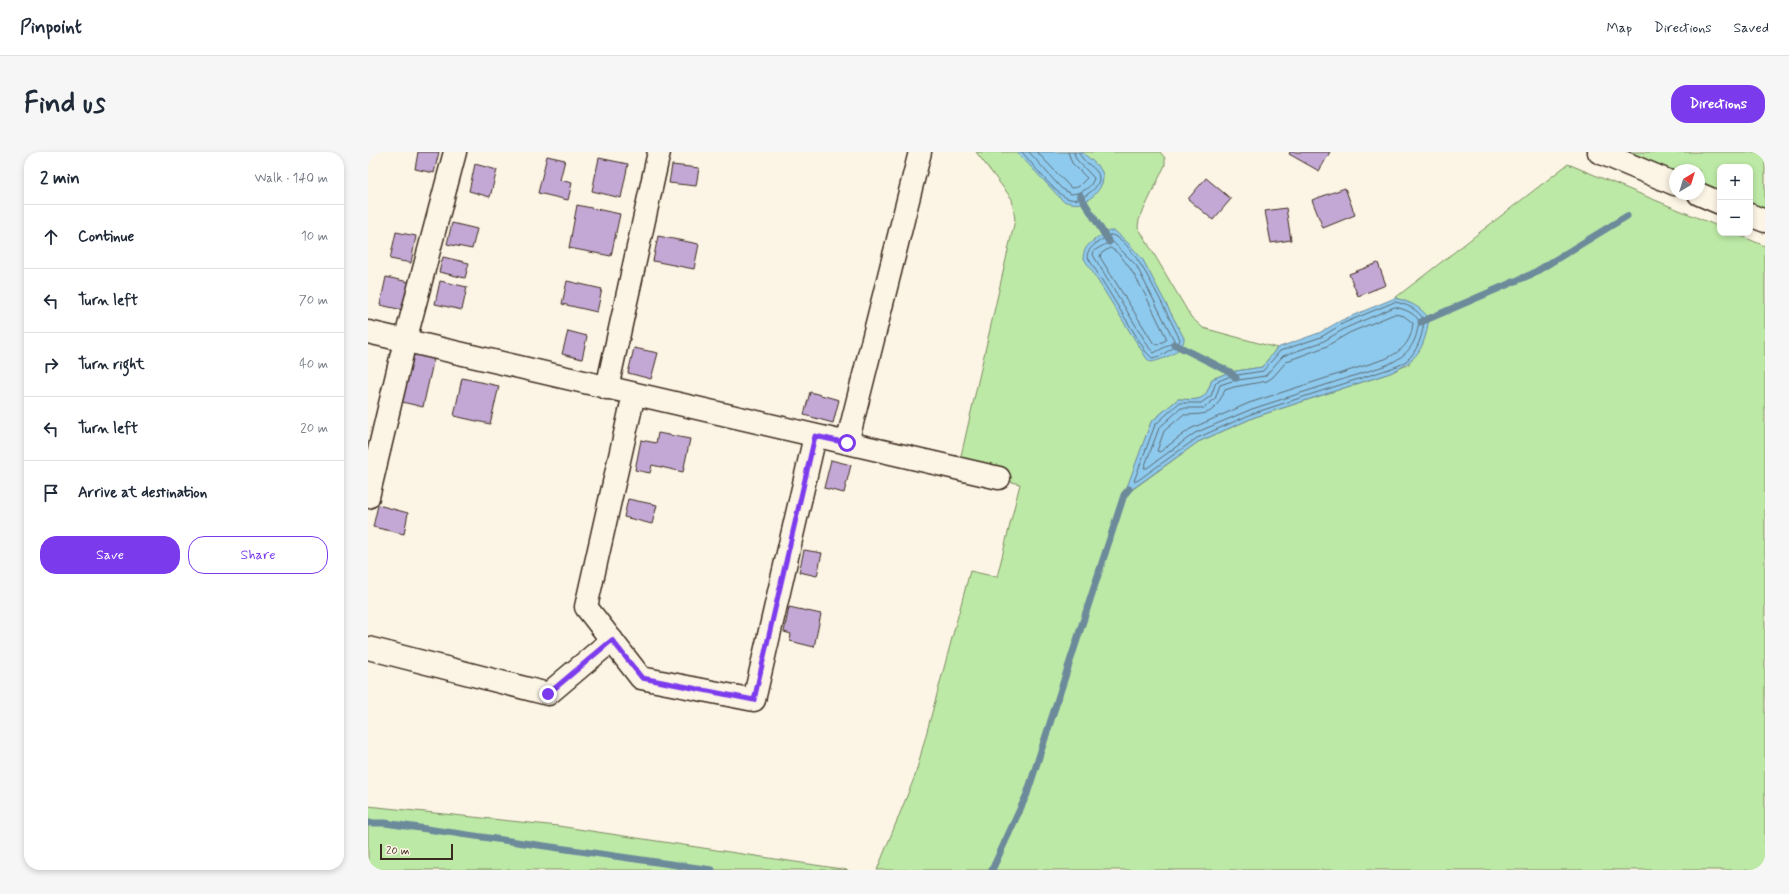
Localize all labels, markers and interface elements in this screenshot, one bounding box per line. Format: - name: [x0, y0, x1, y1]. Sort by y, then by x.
- text: Pinpoint: [20, 15, 82, 40]
- text: Map: [1606, 19, 1632, 37]
- text: Directions: [1654, 19, 1712, 37]
- text: Saved: [1734, 19, 1769, 37]
- button: Directions: [1671, 85, 1765, 123]
- text: Find us: [24, 86, 105, 123]
- north arrow: [1669, 164, 1705, 200]
- map controls: [1717, 164, 1753, 236]
- button: +: [1717, 164, 1753, 200]
- text: 2 min: [40, 167, 80, 189]
- text: Walk · 140 m: [255, 170, 328, 187]
- button: −: [1717, 200, 1753, 236]
- icon: ahead: [40, 226, 62, 248]
- text: Continue: [78, 227, 134, 247]
- text: 10 m: [301, 228, 328, 245]
- icon: left: [40, 290, 62, 312]
- text: Turn left: [78, 291, 138, 311]
- text: 70 m: [299, 292, 328, 309]
- icon: right: [40, 354, 62, 376]
- text: Turn right: [78, 355, 145, 375]
- text: 40 m: [299, 356, 328, 373]
- icon: left: [40, 418, 62, 440]
- text: Turn left: [78, 419, 138, 439]
- text: 20 m: [300, 420, 328, 437]
- route start: [838, 434, 856, 452]
- icon: arrive: [40, 482, 62, 504]
- text: Arrive at destination: [78, 483, 207, 503]
- button: Save: [40, 536, 180, 574]
- button: Share: [188, 536, 328, 574]
- route end: [539, 685, 557, 703]
- scale bar: [380, 842, 453, 861]
- text: 20 m: [386, 844, 409, 858]

